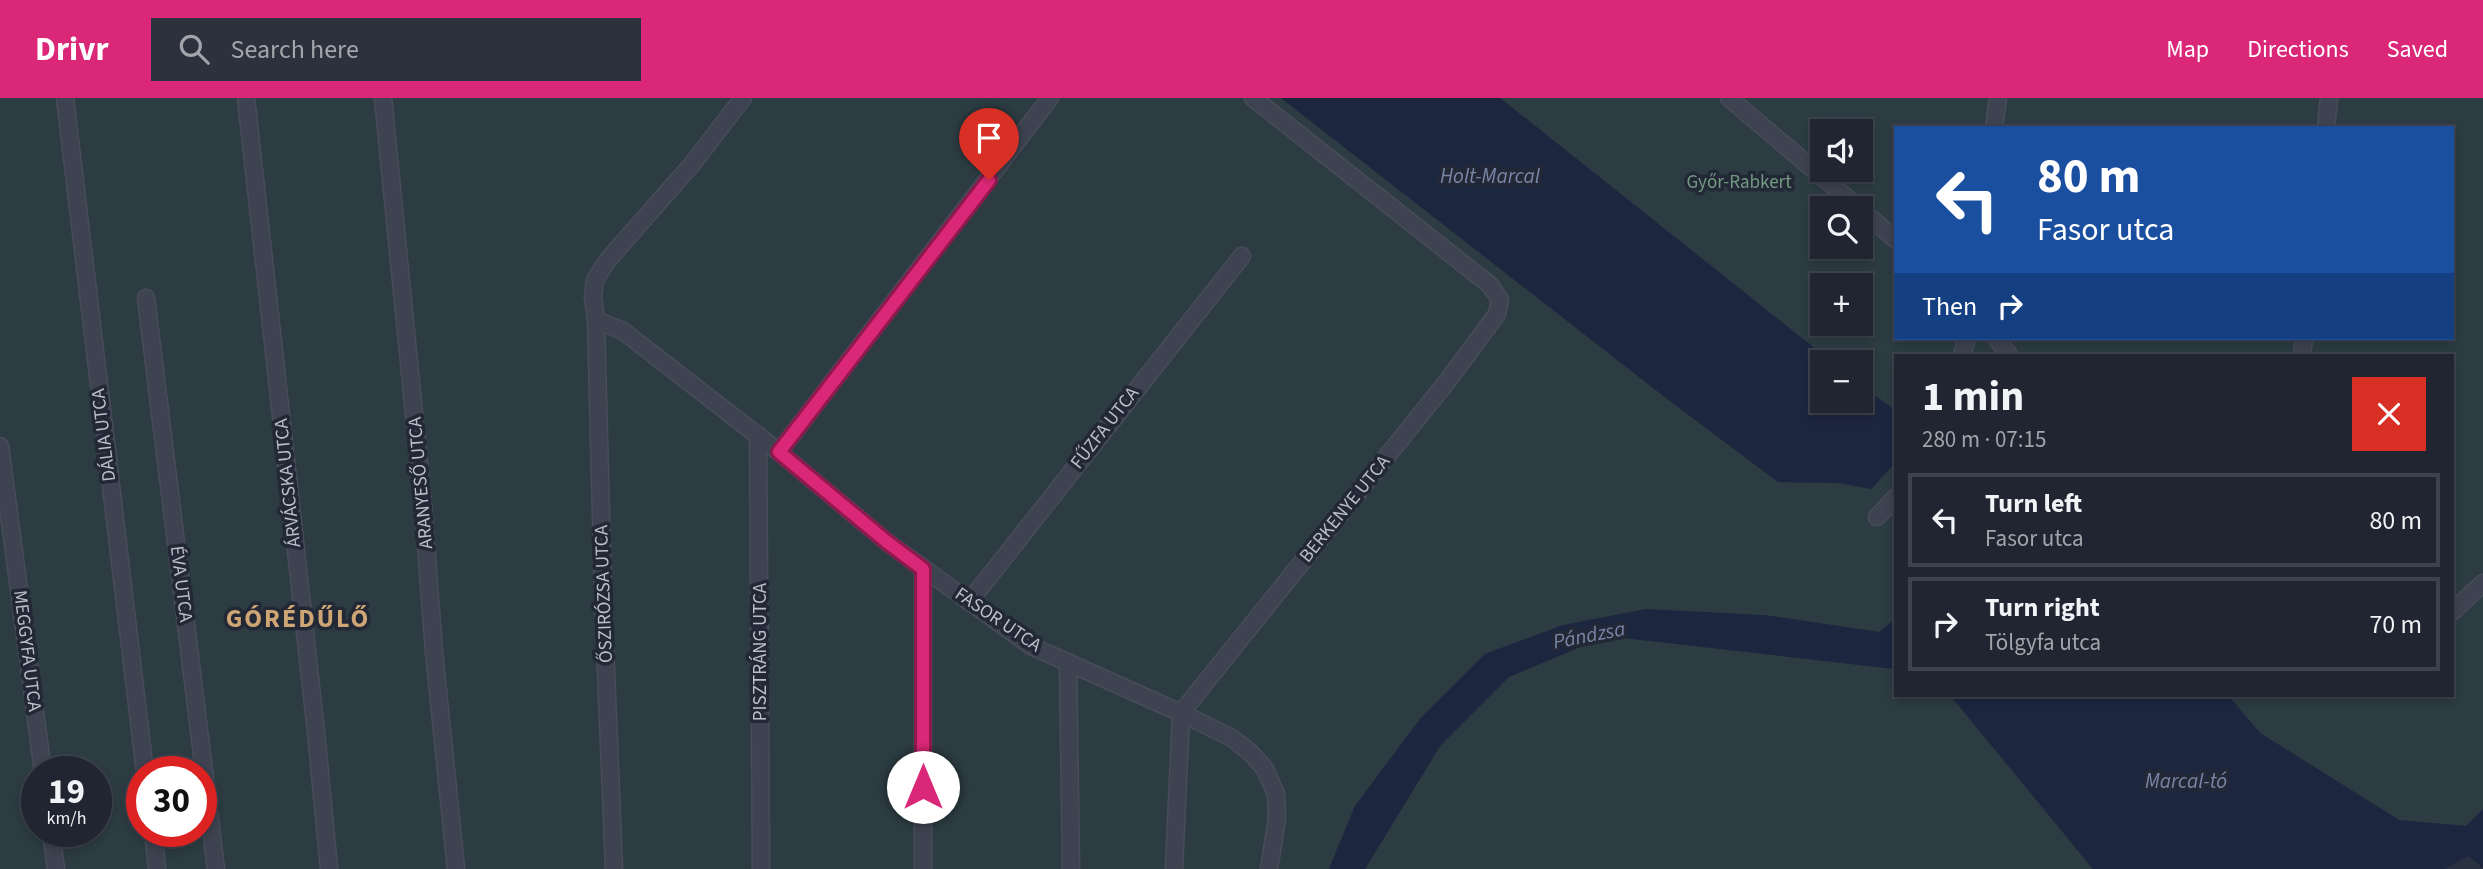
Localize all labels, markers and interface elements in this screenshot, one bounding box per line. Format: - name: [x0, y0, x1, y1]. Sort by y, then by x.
- search box: [151, 18, 641, 81]
- text: Drivr: [35, 26, 109, 73]
- icon: search: [175, 30, 213, 68]
- text: Search here: [231, 31, 359, 68]
- text: Map: [2166, 32, 2209, 67]
- text: Directions: [2247, 32, 2349, 67]
- text: Saved: [2387, 32, 2448, 67]
- pin: [959, 108, 1019, 180]
- icon: arrive: [970, 119, 1008, 157]
- map controls: [1810, 119, 1873, 413]
- button: sound: [1810, 119, 1873, 182]
- text: 80 m: [2037, 142, 2141, 212]
- icon: left: [1922, 154, 2013, 245]
- water label: Holt-Marcal: [1440, 161, 1541, 191]
- park label: Győr-Rabkert: [1686, 169, 1792, 196]
- button: search: [1810, 196, 1873, 259]
- text: Fasor utca: [2037, 207, 2174, 253]
- button: +: [1810, 273, 1873, 336]
- icon: right: [1991, 287, 2029, 325]
- text: Then: [1922, 288, 1977, 325]
- button: −: [1810, 350, 1873, 413]
- text: 1 min: [1922, 367, 2024, 427]
- button: close: [2352, 377, 2426, 451]
- street label: FŰZFA UTCA: [1064, 381, 1146, 475]
- street label: DÁLIA UTCA: [85, 386, 123, 483]
- street label: ARANYESŐ UTCA: [402, 415, 440, 550]
- street label: ÁRVÁCSKA UTCA: [268, 416, 308, 549]
- text: 280 m · 07:15: [1922, 423, 2046, 456]
- street label: BERKENYE UTCA: [1293, 449, 1397, 569]
- text: Turn left: [1985, 485, 2082, 522]
- icon: left: [1926, 501, 1964, 539]
- text: 80 m: [2369, 502, 2422, 539]
- text: Fasor utca: [1985, 522, 2084, 555]
- street label: ŐSZIRÓZSA UTCA: [588, 524, 620, 663]
- street label: ÉVA UTCA: [163, 544, 199, 624]
- street label: FASOR UTCA: [949, 581, 1047, 659]
- street label: PISZTRÁNG UTCA: [747, 582, 774, 721]
- street label: MEGGYFA UTCA: [6, 589, 48, 714]
- text: Turn right: [1985, 589, 2100, 626]
- district label: GÓRÉDŰLŐ: [226, 600, 370, 637]
- icon: right: [1926, 605, 1964, 643]
- text: 70 m: [2369, 606, 2422, 643]
- water label: Pándzsa: [1550, 613, 1628, 657]
- text: Tölgyfa utca: [1985, 626, 2101, 659]
- position arrow: [886, 750, 960, 824]
- speed limit sign: 30: [126, 756, 217, 847]
- water label: Marcal-tó: [2145, 766, 2227, 796]
- text: 19: [48, 767, 85, 817]
- text: km/h: [47, 806, 86, 831]

